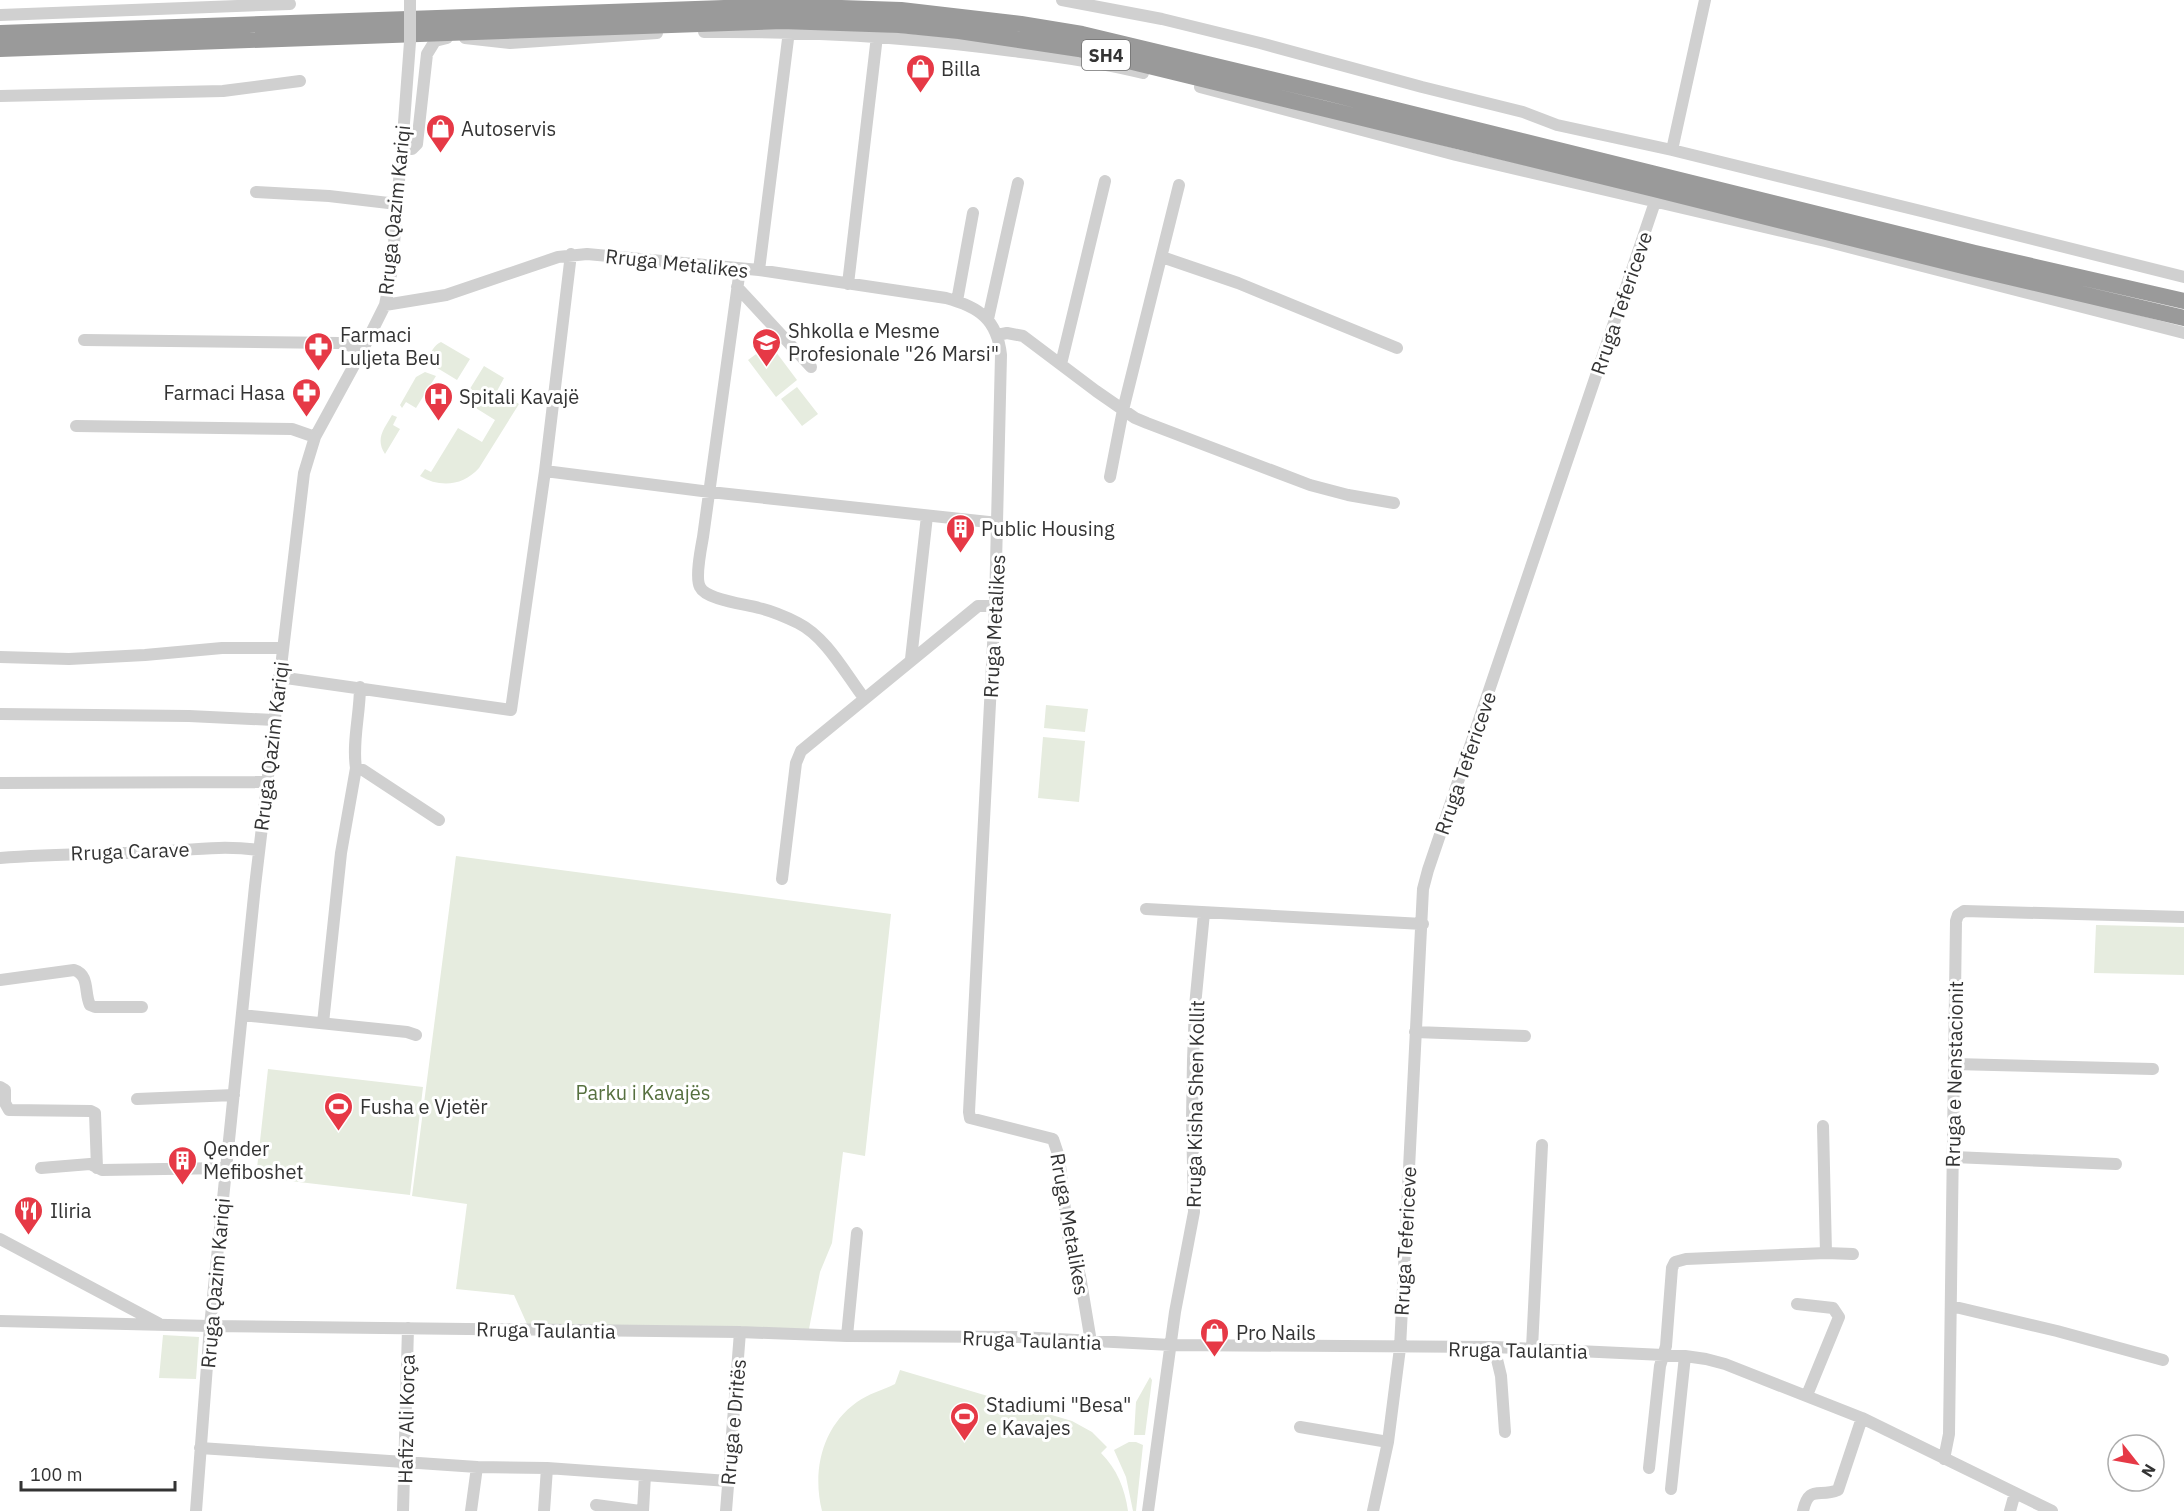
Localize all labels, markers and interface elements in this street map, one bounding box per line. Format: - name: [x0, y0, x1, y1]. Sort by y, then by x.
- road number: SH4: [1082, 40, 1130, 70]
- shop icon: Billa: [904, 52, 936, 94]
- place label: Billa: [941, 55, 981, 82]
- shop icon: Autoservis: [424, 112, 456, 154]
- place label: Autoservis: [461, 115, 556, 142]
- street label: Rruga Qazim Kariqi: [372, 124, 416, 296]
- street label: Rruga Tefericeve: [1584, 228, 1658, 378]
- street label: Rruga Metalikes: [604, 242, 750, 284]
- place label: Shkolla e Mesme Profesionale "26 Marsi": [788, 317, 999, 367]
- place label: Farmaci Luljeta Beu: [340, 321, 440, 371]
- school or university icon: Shkolla e Mesme Profesionale "26 Marsi": [751, 326, 783, 368]
- pharmacy icon: Farmaci Luljeta Beu: [303, 330, 335, 372]
- pharmacy icon: Farmaci Hasa: [290, 376, 322, 418]
- place label: Farmaci Hasa: [163, 379, 285, 406]
- hospital icon: Spitali Kavajë: [422, 380, 454, 422]
- place label: Spitali Kavajë: [459, 383, 579, 410]
- building icon: Public Housing: [944, 512, 976, 554]
- place label: Public Housing: [981, 515, 1115, 542]
- street label: Rruga Metalikes: [977, 554, 1011, 698]
- street label: Rruga Qazim Kariqi: [247, 660, 295, 832]
- street label: Rruga Tefericeve: [1428, 688, 1502, 838]
- street label: Rruga Carave: [70, 835, 190, 867]
- street label: Rruga e Nenstacionit: [1939, 981, 1969, 1167]
- street label: Rruga Kisha Shen Kollit: [1180, 1000, 1210, 1208]
- park label: Parku i Kavajës: [575, 1079, 711, 1106]
- sports icon: Fusha e Vjetër: [323, 1090, 355, 1132]
- place label: Fusha e Vjetër: [360, 1093, 488, 1120]
- place label: Qender Mefiboshet: [203, 1135, 303, 1185]
- building icon: Qender Mefiboshet: [166, 1144, 198, 1186]
- street label: Rruga Metalikes: [1044, 1151, 1096, 1297]
- street label: Rruga Tefericeve: [1388, 1166, 1422, 1316]
- restaurant icon: Iliria: [13, 1194, 45, 1236]
- place label: Iliria: [50, 1197, 92, 1224]
- street label: Rruga Qazim Kariqi: [194, 1197, 236, 1369]
- street label: Rruga Taulantia: [476, 1315, 616, 1345]
- shop icon: Pro Nails: [1199, 1316, 1231, 1358]
- place label: Pro Nails: [1236, 1319, 1316, 1346]
- street label: Rruga Taulantia: [962, 1324, 1103, 1356]
- street label: Rruga Taulantia: [1448, 1335, 1588, 1365]
- street label: Hafiz Ali Korça: [391, 1354, 421, 1484]
- street label: Rruga e Dritës: [714, 1358, 752, 1486]
- place label: Stadiumi "Besa" e Kavajes: [986, 1391, 1131, 1441]
- sports icon: Stadiumi "Besa" e Kavajes: [949, 1400, 981, 1442]
- north arrow: [2106, 1433, 2166, 1493]
- scale bar: [21, 1454, 176, 1492]
- text: N: [2137, 1461, 2160, 1481]
- text: 100 m: [30, 1463, 82, 1486]

